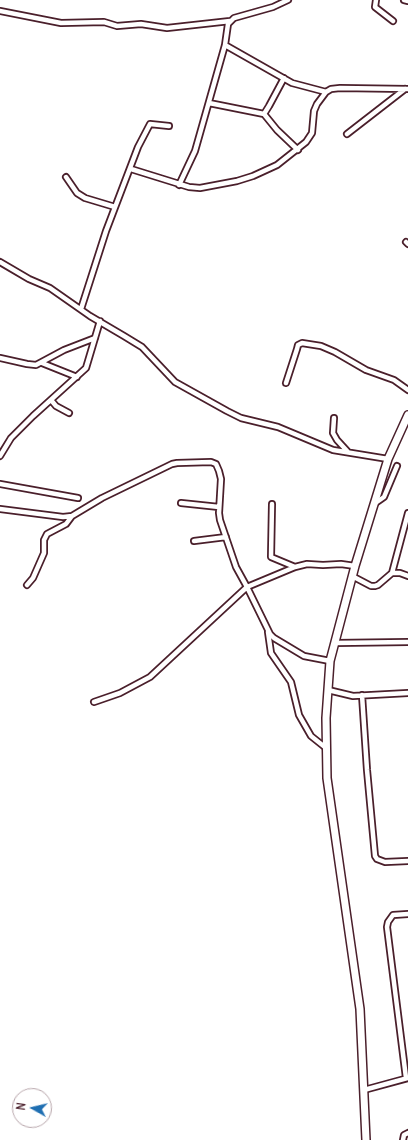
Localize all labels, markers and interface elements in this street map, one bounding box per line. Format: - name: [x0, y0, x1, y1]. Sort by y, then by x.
- north arrow: [12, 1088, 52, 1128]
- text: N: [14, 1102, 29, 1111]

